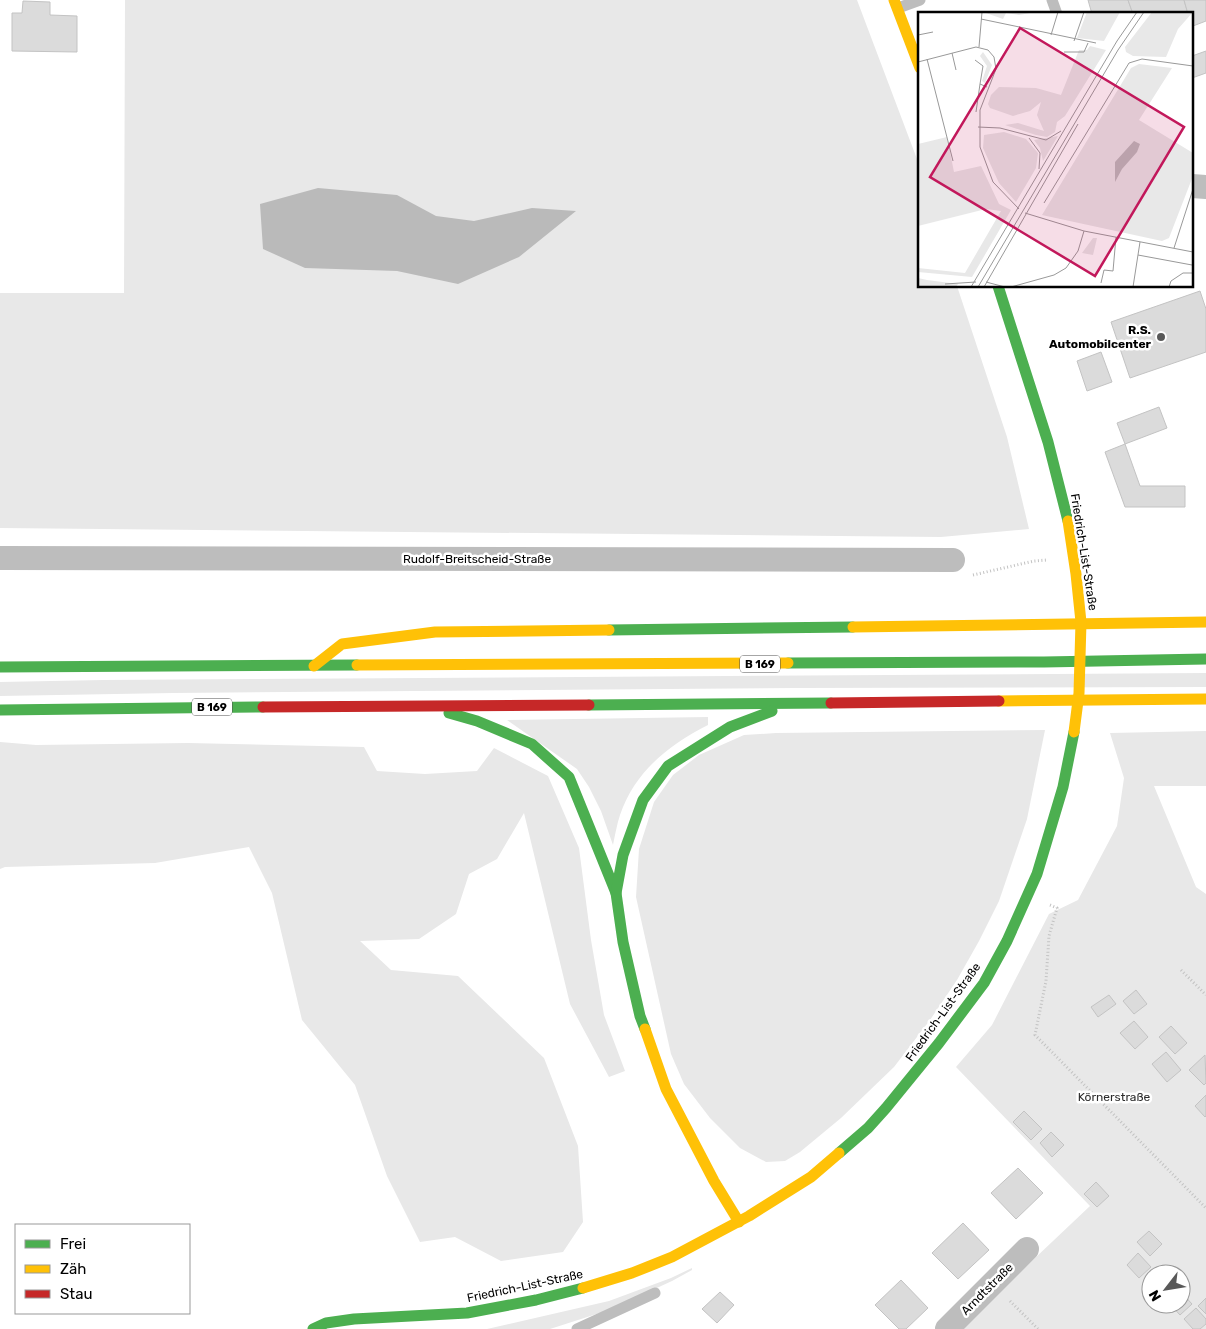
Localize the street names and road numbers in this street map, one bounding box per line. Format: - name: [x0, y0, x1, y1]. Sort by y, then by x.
- street label: Friedrich-List-Straße: [1068, 493, 1100, 612]
- street label: Rudolf-Breitscheid-Straße: [403, 552, 551, 566]
- road number: B 169: [740, 656, 780, 672]
- road number: B 169: [192, 699, 232, 716]
- street label: Friedrich-List-Straße: [903, 960, 984, 1064]
- street label: Arndtstraße: [958, 1260, 1016, 1318]
- street label: Friedrich-List-Straße: [466, 1267, 585, 1305]

